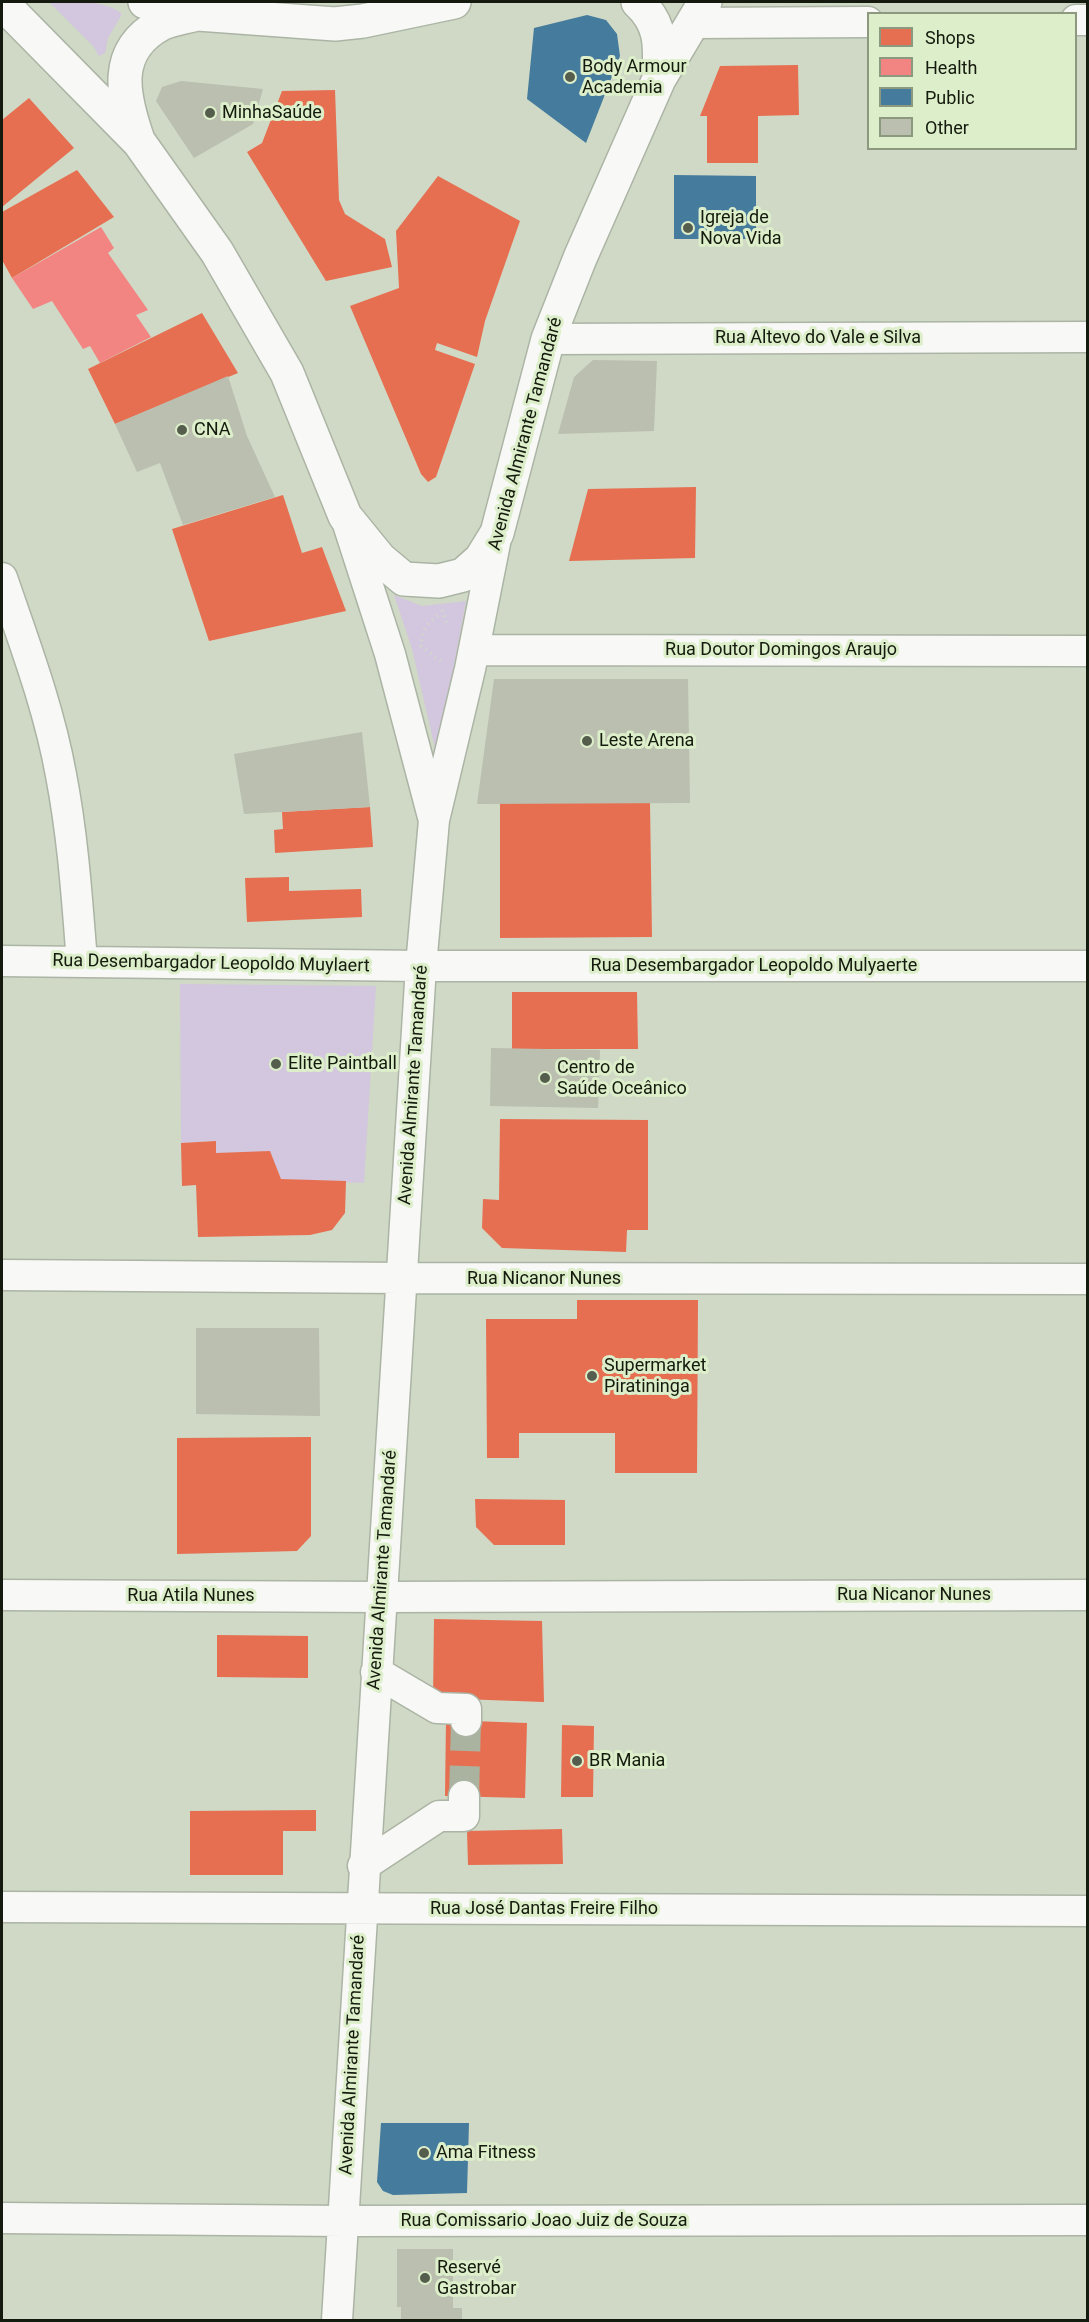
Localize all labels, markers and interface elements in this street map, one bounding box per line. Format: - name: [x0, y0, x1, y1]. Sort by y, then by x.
- legend: [867, 12, 1077, 150]
- text: Shops: [925, 27, 975, 48]
- place label: Body Armour Academia: [582, 56, 687, 98]
- text: Health: [925, 57, 977, 78]
- marker: Body Armour Academia: [563, 70, 577, 84]
- text: Public: [925, 87, 975, 108]
- place label: MinhaSaúde: [222, 102, 322, 124]
- marker: MinhaSaúde: [203, 106, 217, 120]
- text: Other: [925, 117, 969, 138]
- place label: Igreja de Nova Vida: [700, 207, 782, 250]
- marker: Igreja de Nova Vida: [681, 221, 695, 235]
- street label: Avenida Almirante Tamandaré: [484, 315, 568, 553]
- street label: Rua Altevo do Vale e Silva: [715, 327, 921, 349]
- place label: CNA: [194, 419, 230, 441]
- marker: CNA: [175, 423, 189, 437]
- street label: Rua Doutor Domingos Araujo: [665, 639, 897, 661]
- place label: Leste Arena: [599, 730, 694, 752]
- marker: Leste Arena: [580, 734, 594, 748]
- street label: Rua Desembargador Leopoldo Muylaert: [52, 950, 370, 978]
- street label: Rua Desembargador Leopoldo Mulyaerte: [591, 955, 917, 977]
- street label: Avenida Almirante Tamandaré: [395, 964, 433, 1206]
- place label: Elite Paintball: [288, 1053, 397, 1075]
- marker: Elite Paintball: [269, 1057, 283, 1071]
- place label: Centro de Saúde Oceânico: [557, 1057, 687, 1100]
- marker: Centro de Saúde Oceânico: [538, 1071, 552, 1085]
- street label: Rua Nicanor Nunes: [467, 1268, 621, 1290]
- place label: Supermarket Piratininga: [604, 1355, 706, 1398]
- marker: Supermarket Piratininga: [585, 1369, 599, 1383]
- street label: Avenida Almirante Tamandaré: [364, 1449, 402, 1691]
- street label: Rua Nicanor Nunes: [837, 1584, 991, 1606]
- street label: Rua Atila Nunes: [127, 1585, 255, 1607]
- place label: BR Mania: [589, 1750, 665, 1772]
- marker: BR Mania: [570, 1754, 584, 1768]
- street label: Rua José Dantas Freire Filho: [430, 1898, 658, 1920]
- street label: Avenida Almirante Tamandaré: [336, 1934, 370, 2176]
- place label: Ama Fitness: [436, 2142, 536, 2164]
- marker: Ama Fitness: [417, 2146, 431, 2160]
- street label: Rua Comissario Joao Juiz de Souza: [400, 2210, 688, 2232]
- place label: Reservé Gastrobar: [437, 2257, 516, 2300]
- marker: Reservé Gastrobar: [418, 2271, 432, 2285]

